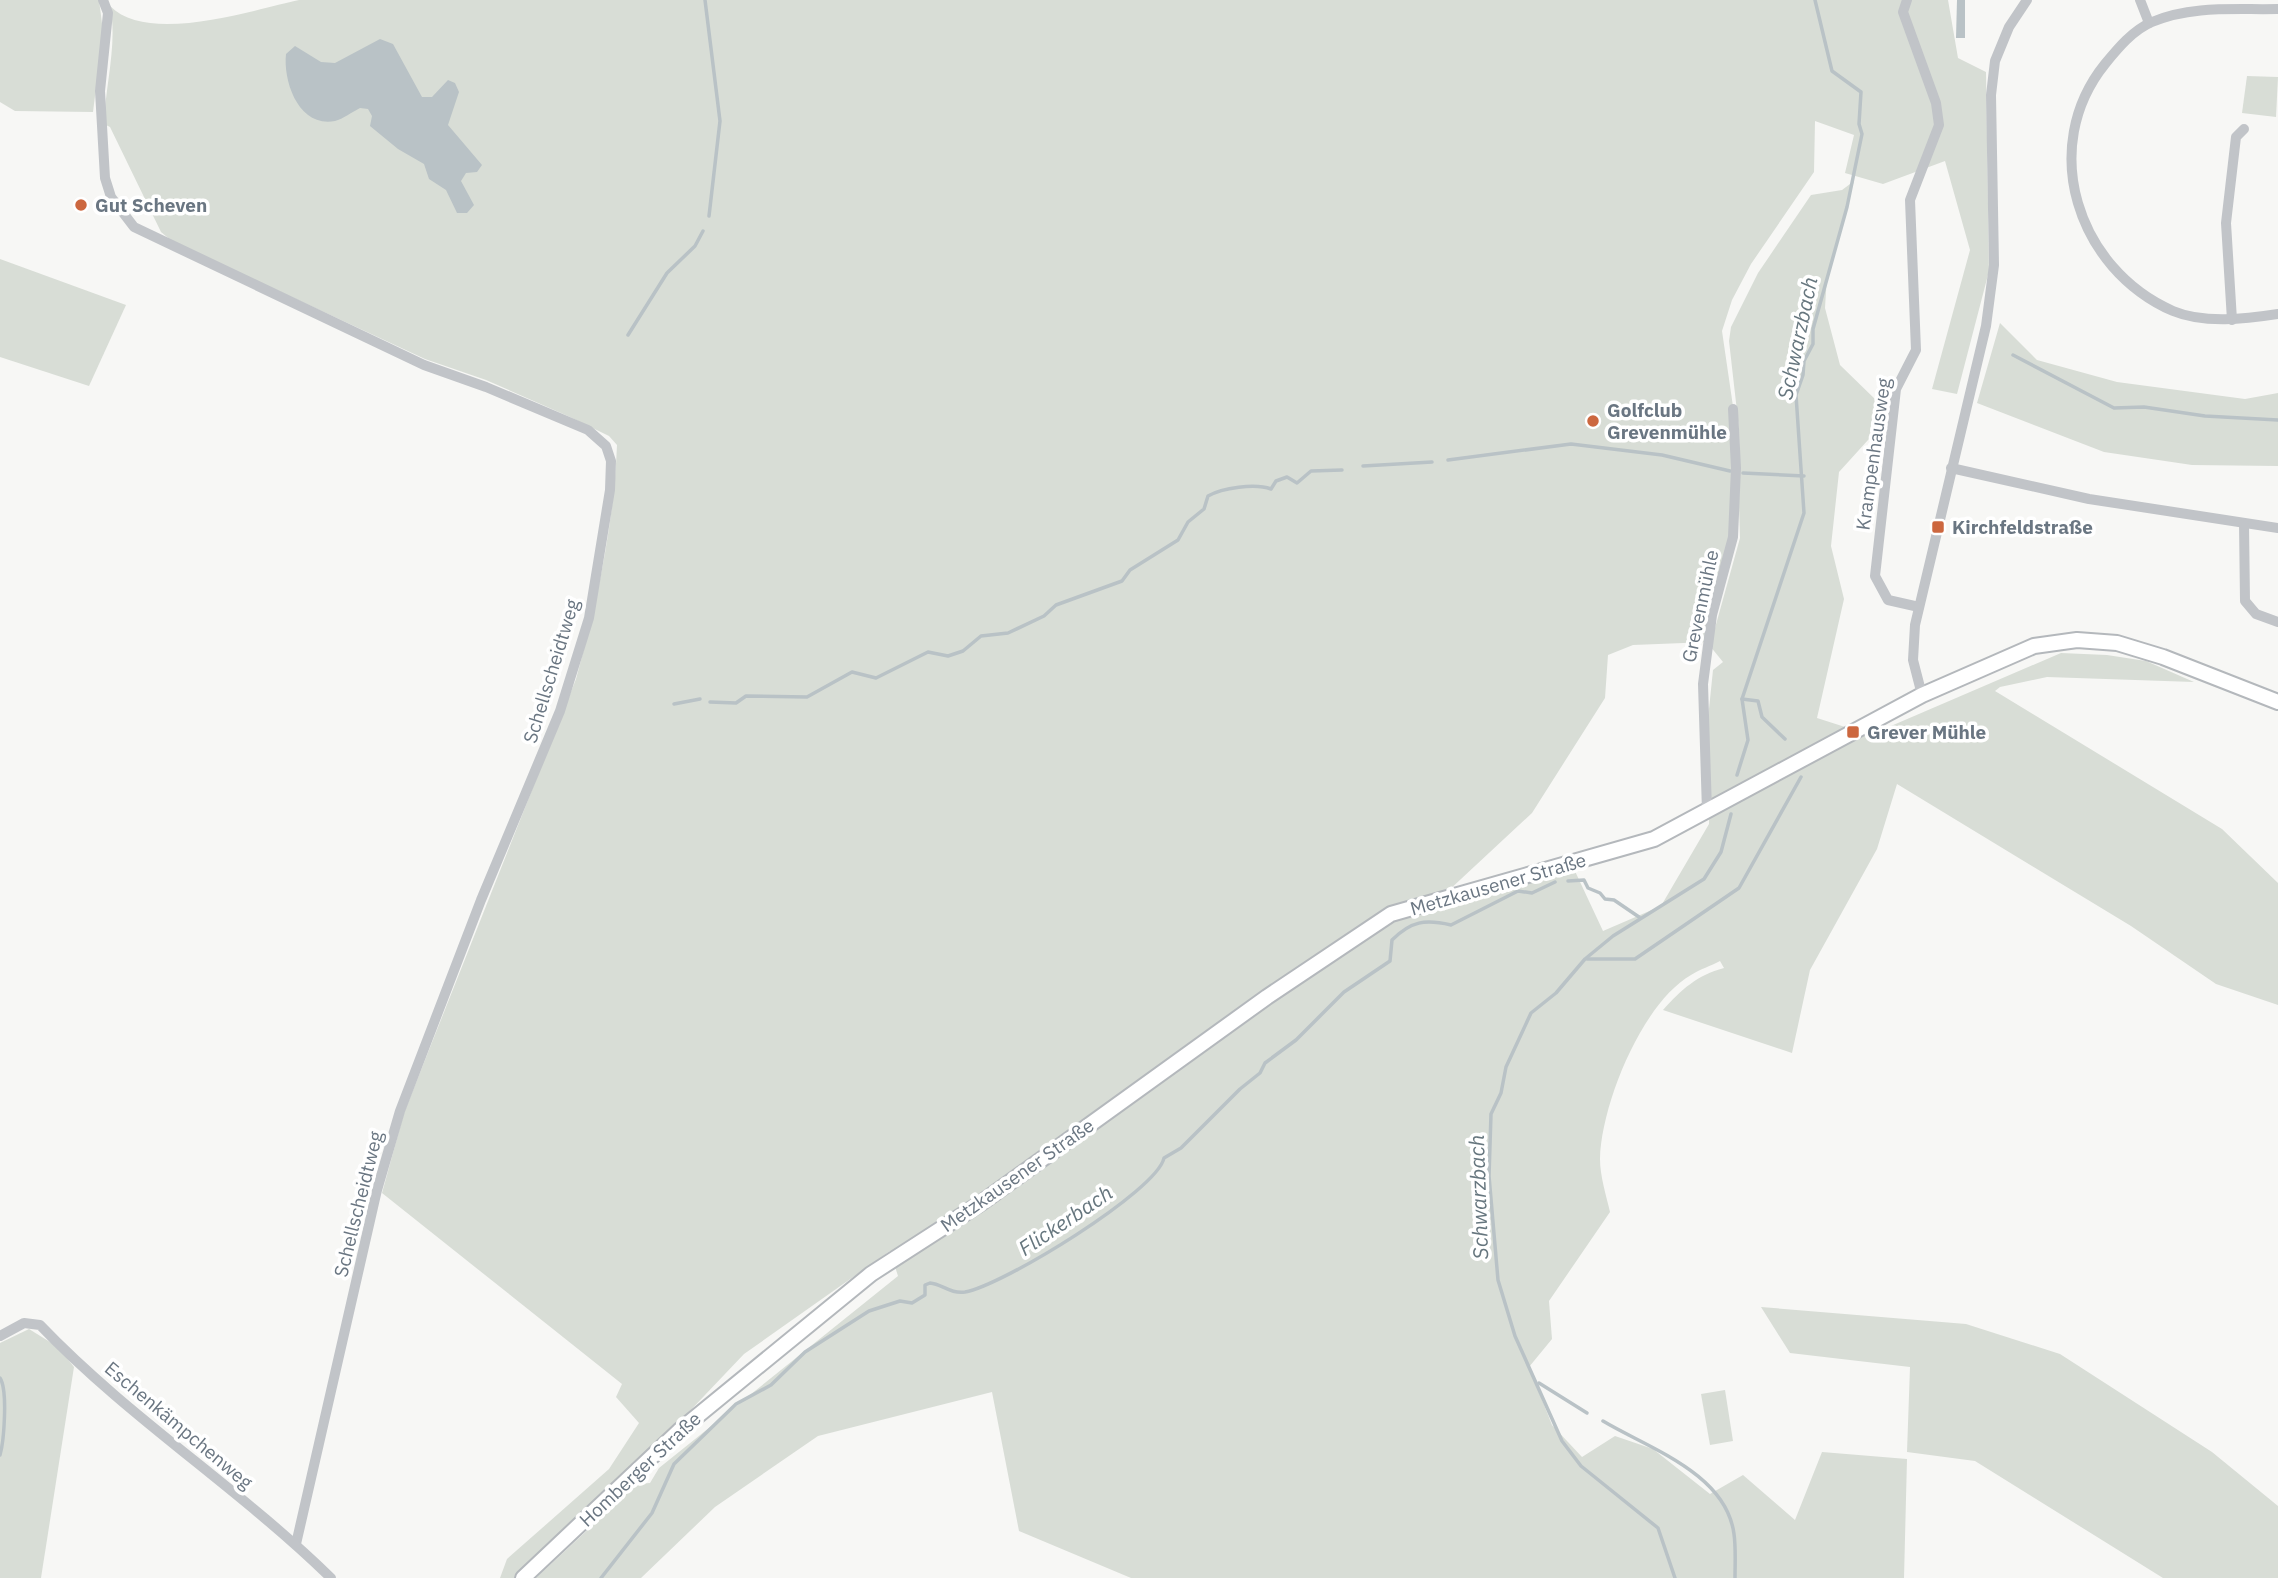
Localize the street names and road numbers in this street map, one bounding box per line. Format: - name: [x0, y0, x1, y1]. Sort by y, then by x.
- street label: Krampenhausweg: [1850, 376, 1896, 532]
- street label: Grevenmühle: [1676, 547, 1724, 665]
- street label: Schellscheidtweg: [518, 596, 584, 746]
- street label: Metzkausener Straße: [1407, 847, 1589, 921]
- street label: Metzkausener Straße: [936, 1113, 1098, 1237]
- street label: Schellscheidtweg: [328, 1129, 388, 1279]
- street label: Eschenkämpchenweg: [100, 1356, 258, 1494]
- street label: Homberger Straße: [574, 1406, 706, 1532]

